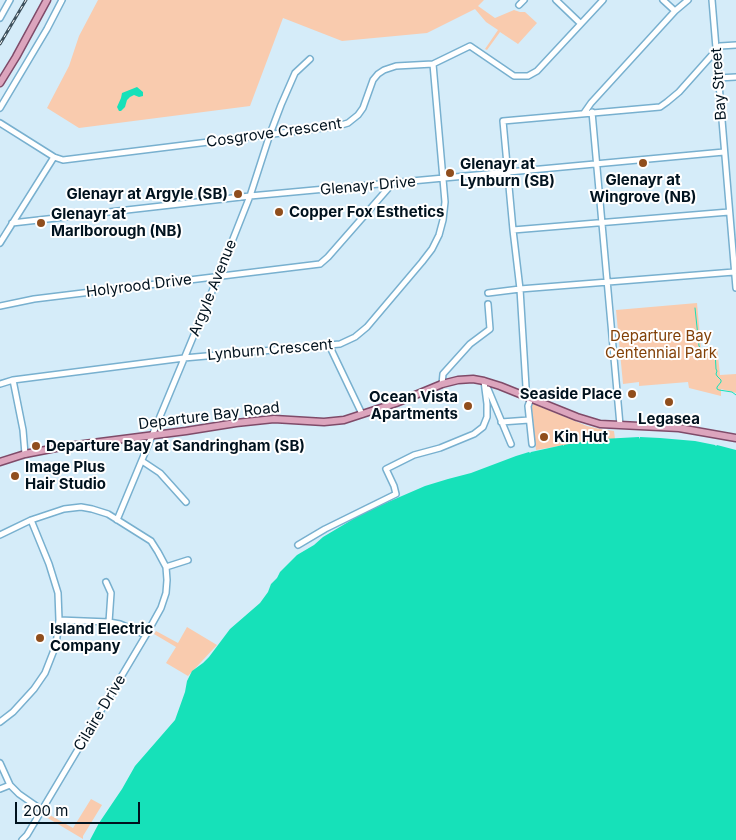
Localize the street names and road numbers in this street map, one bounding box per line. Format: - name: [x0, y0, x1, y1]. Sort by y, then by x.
- street label: Bay Street: [707, 47, 731, 121]
- street label: Cosgrove Crescent: [205, 115, 343, 151]
- street label: Glenayr Drive: [319, 173, 417, 199]
- street label: Argyle Avenue: [185, 237, 241, 339]
- street label: Holyrood Drive: [85, 271, 193, 301]
- street label: Lynburn Crescent: [207, 336, 333, 364]
- street label: Departure Bay Road: [137, 398, 281, 434]
- street label: Cilaire Drive: [70, 672, 130, 754]

